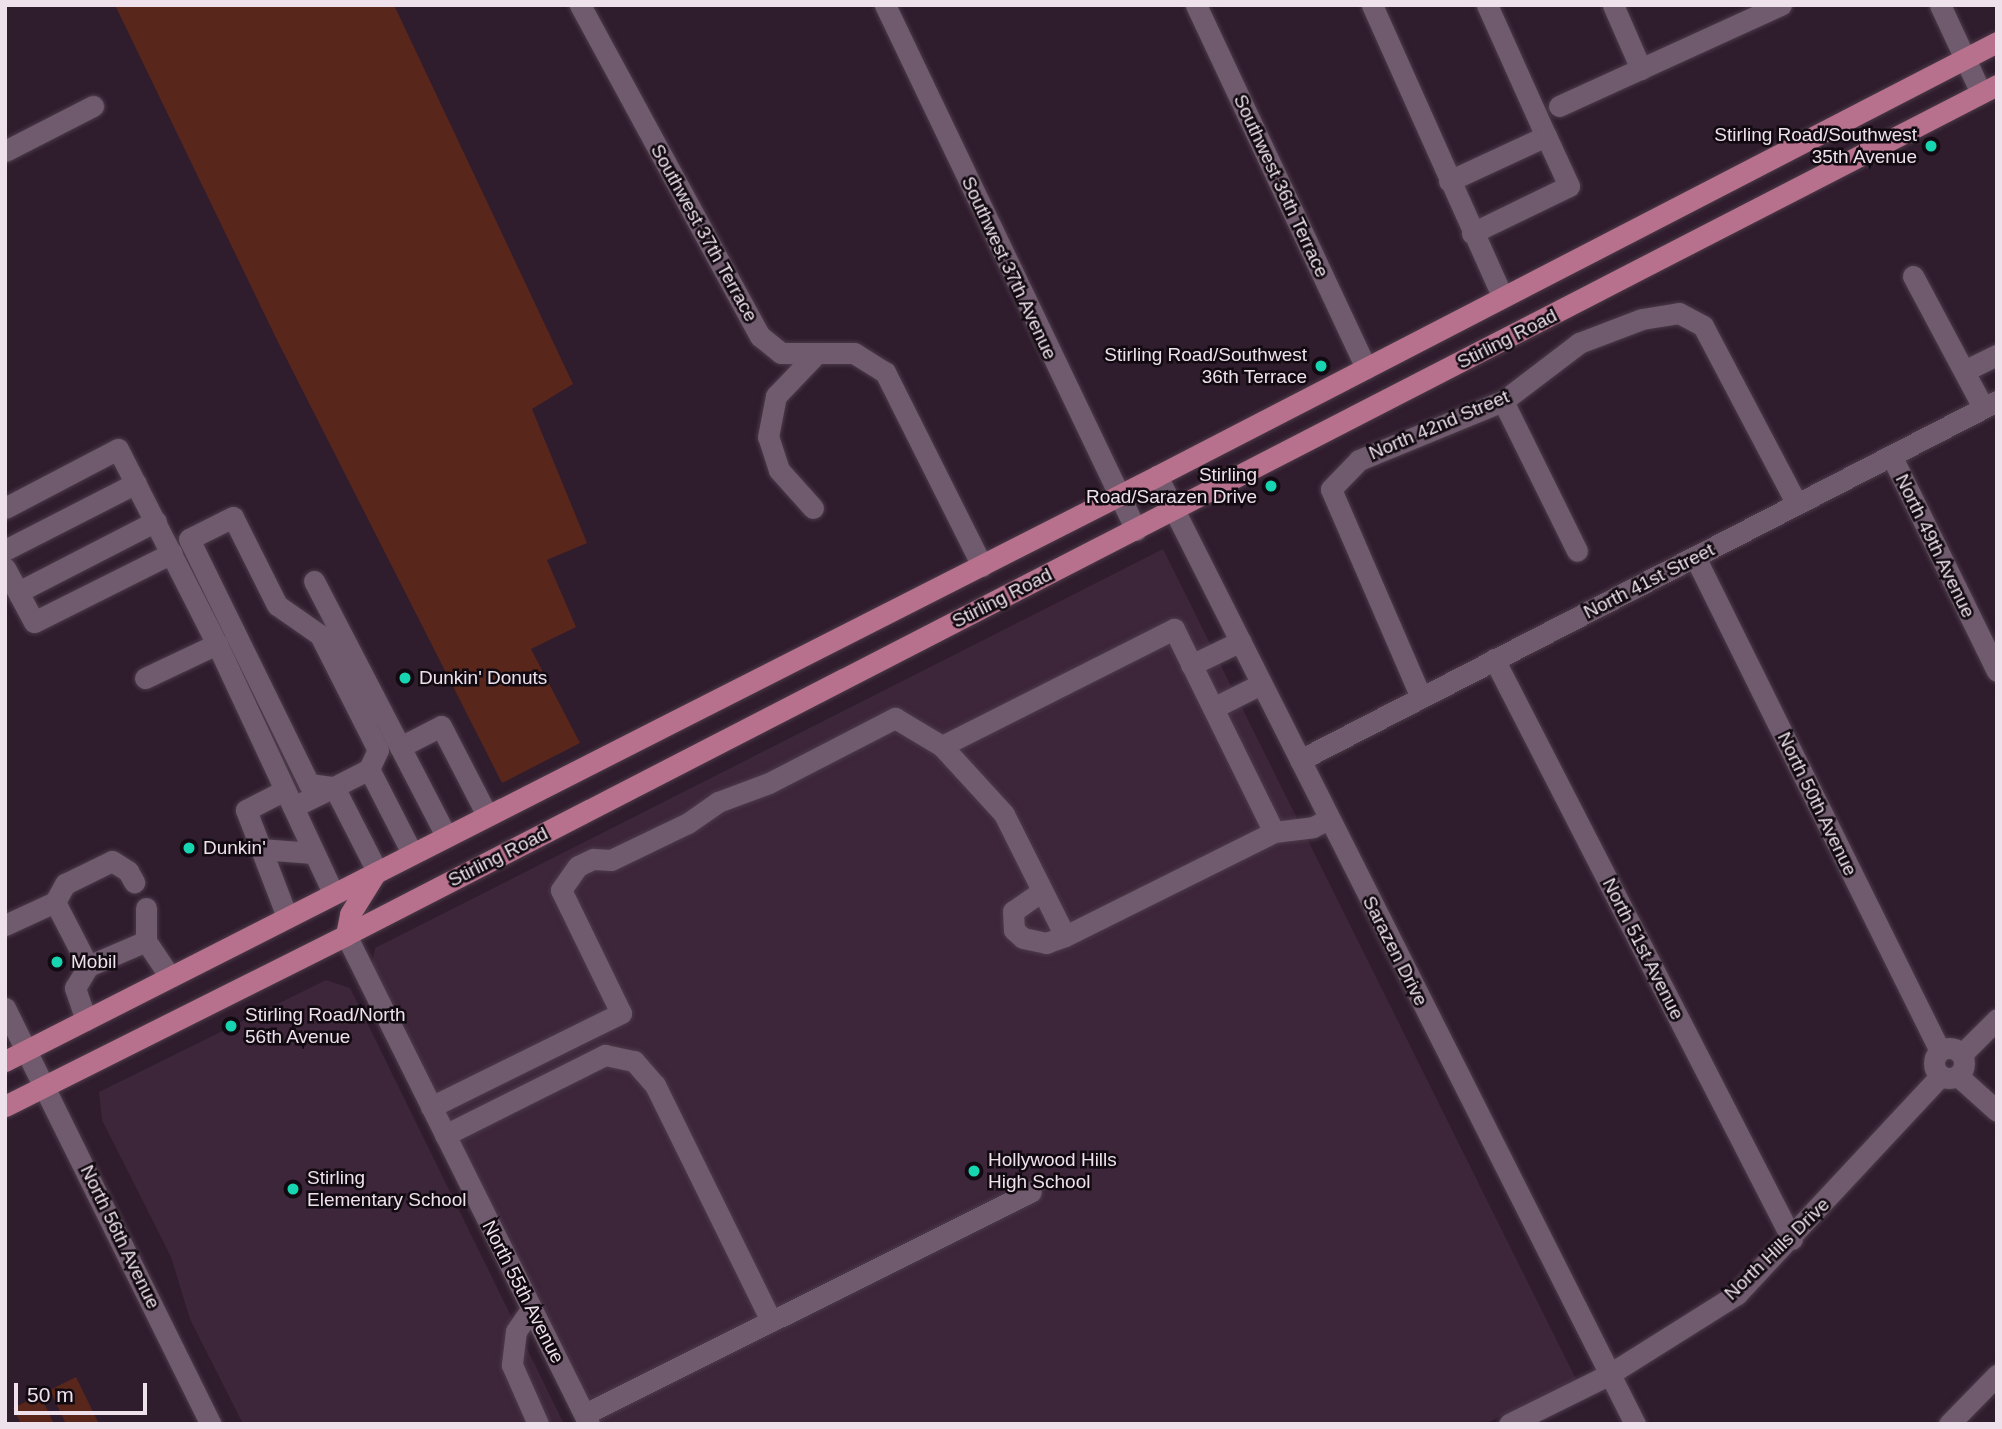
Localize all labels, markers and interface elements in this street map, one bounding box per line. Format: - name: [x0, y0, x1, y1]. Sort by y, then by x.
- street label: Southwest 36th Terrace: [1228, 91, 1334, 281]
- place label: Stirling Road/Southwest 35th Avenue: [1714, 124, 1917, 168]
- marker: Stirling Road/Southwest 35th Avenue: [1923, 138, 1939, 154]
- street label: Southwest 37th Terrace: [646, 140, 762, 326]
- street label: Southwest 37th Avenue: [956, 172, 1062, 364]
- street label: Stirling Road: [1453, 304, 1561, 374]
- place label: Stirling Road/Southwest 36th Terrace: [1104, 344, 1307, 388]
- marker: Stirling Road/Southwest 36th Terrace: [1313, 358, 1329, 374]
- street label: North 42nd Street: [1366, 385, 1512, 465]
- place label: Stirling Road/Sarazen Drive: [1086, 464, 1257, 508]
- street label: North 49th Avenue: [1890, 470, 1980, 622]
- marker: Stirling Road/Sarazen Drive: [1263, 478, 1279, 494]
- street label: North 41st Street: [1580, 538, 1718, 624]
- street label: Stirling Road: [948, 563, 1056, 633]
- place label: Dunkin' Donuts: [419, 667, 547, 689]
- marker: Dunkin' Donuts: [397, 670, 413, 686]
- street label: North 50th Avenue: [1772, 728, 1862, 880]
- street label: Stirling Road: [444, 822, 552, 892]
- place label: Dunkin': [203, 837, 266, 859]
- marker: Dunkin': [181, 840, 197, 856]
- street label: North 51st Avenue: [1597, 874, 1689, 1024]
- street label: Sarazen Drive: [1358, 892, 1432, 1010]
- place label: Mobil: [71, 951, 116, 973]
- marker: Mobil: [49, 954, 65, 970]
- place label: Stirling Road/North 56th Avenue: [245, 1004, 406, 1048]
- marker: Stirling Road/North 56th Avenue: [223, 1018, 239, 1034]
- place label: Hollywood Hills High School: [988, 1149, 1117, 1193]
- street label: North 56th Avenue: [75, 1161, 165, 1313]
- marker: Hollywood Hills High School: [966, 1163, 982, 1179]
- place label: Stirling Elementary School: [307, 1167, 466, 1211]
- marker: Stirling Elementary School: [285, 1181, 301, 1197]
- street label: North Hills Drive: [1720, 1193, 1834, 1305]
- street label: North 55th Avenue: [477, 1216, 569, 1368]
- scale bar: [18, 1370, 150, 1414]
- text: 50 m: [27, 1383, 74, 1406]

